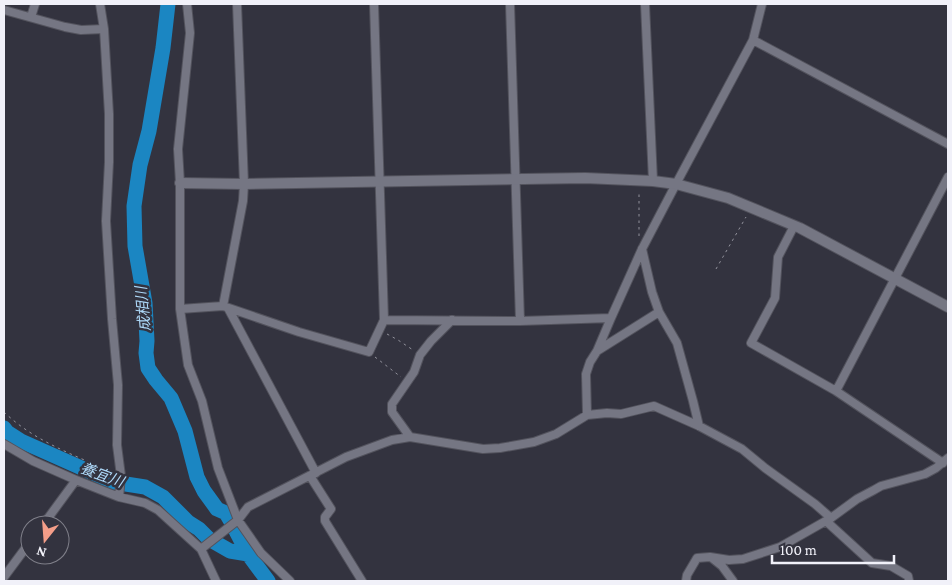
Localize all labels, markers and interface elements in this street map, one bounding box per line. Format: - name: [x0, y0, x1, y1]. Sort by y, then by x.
- water label: 成相川: [133, 284, 153, 332]
- water label: 養宜川: [78, 460, 128, 491]
- north arrow: [20, 515, 70, 565]
- scale bar: [772, 532, 894, 564]
- text: 100 m: [780, 542, 817, 558]
- text: N: [34, 543, 48, 561]

